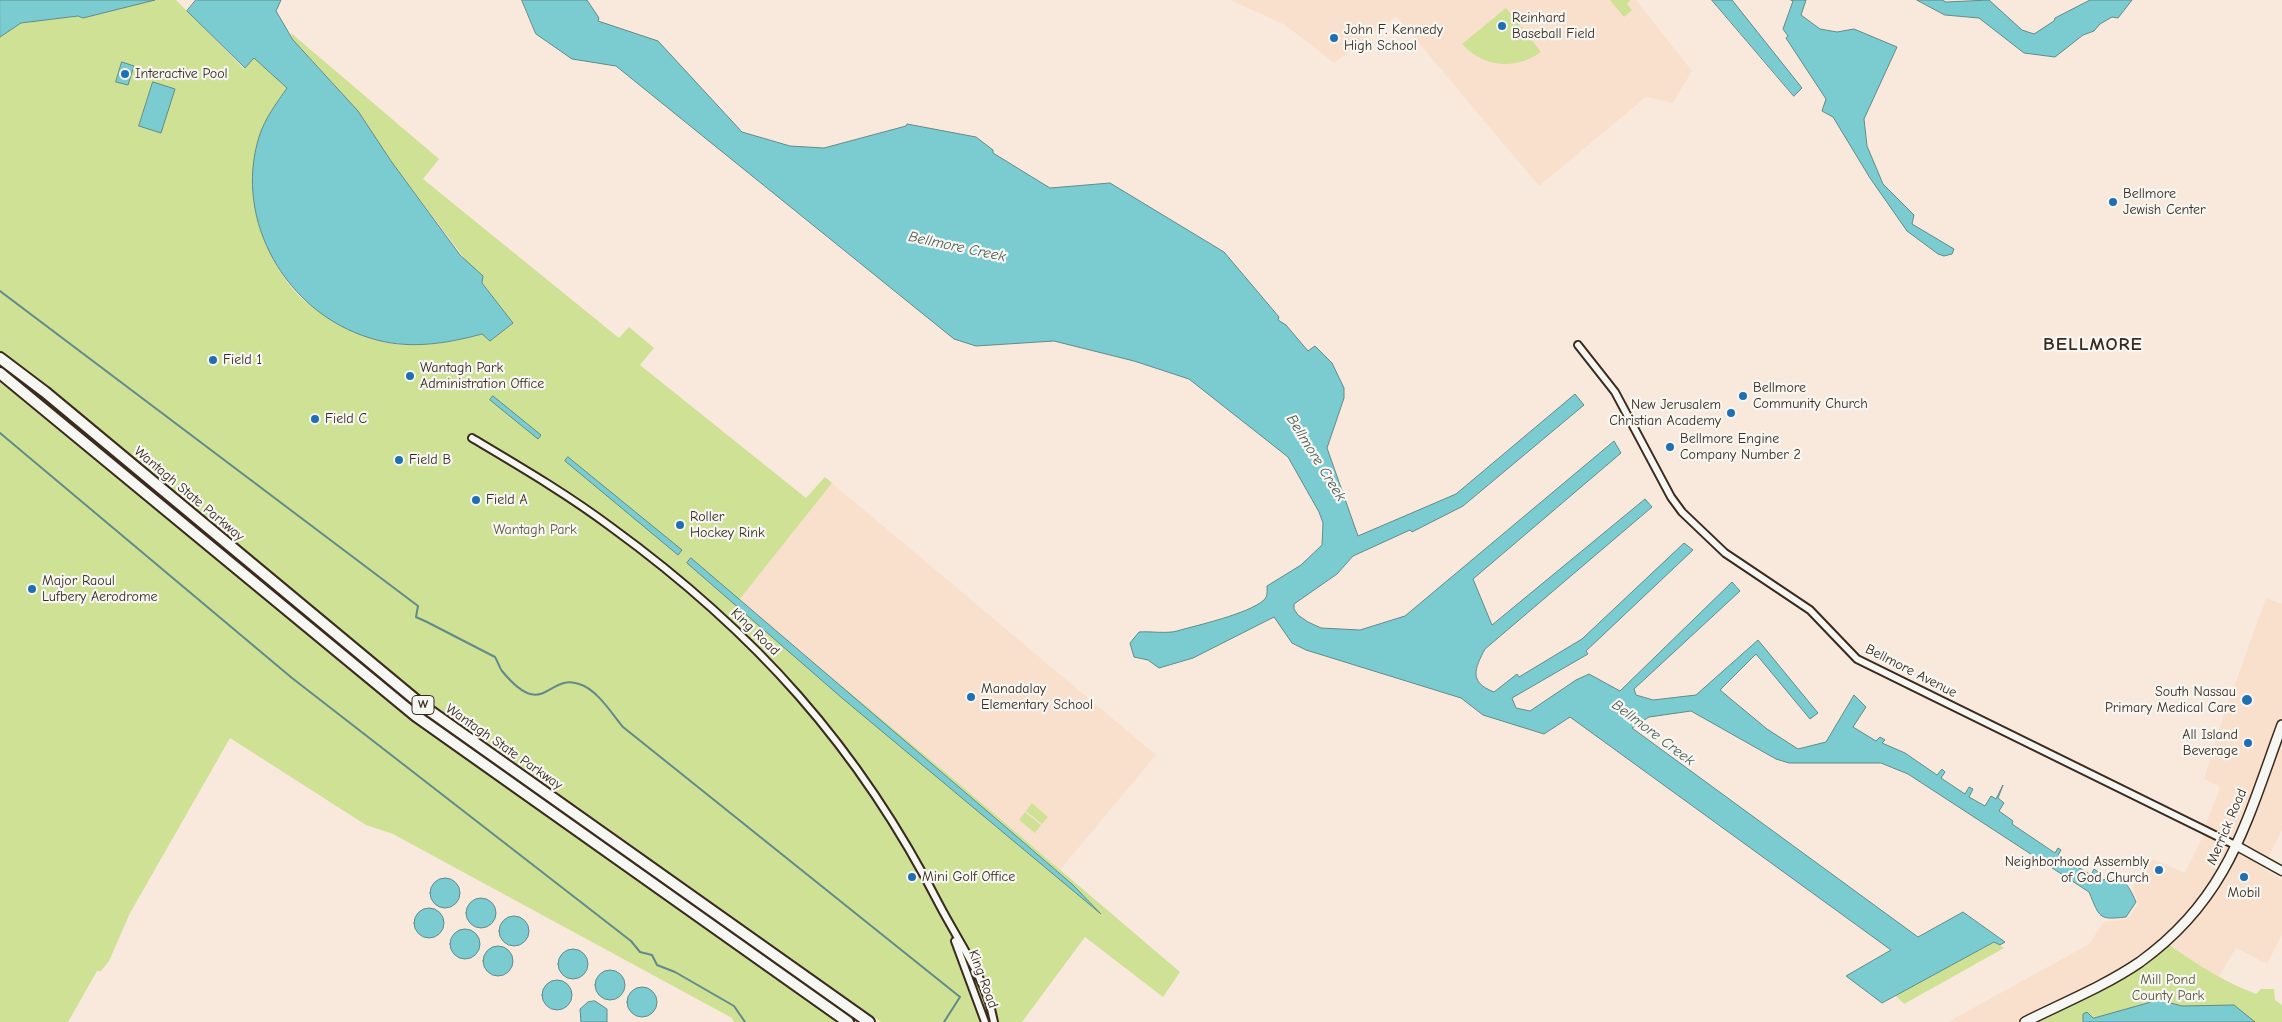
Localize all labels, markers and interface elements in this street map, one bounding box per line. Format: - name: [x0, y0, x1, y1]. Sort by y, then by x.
- place label: Reinhard Baseball Field: [1512, 10, 1595, 42]
- marker: Reinhard Baseball Field: [1496, 20, 1508, 32]
- place label: John F. Kennedy High School: [1344, 22, 1443, 54]
- marker: John F. Kennedy High School: [1328, 32, 1340, 44]
- place label: Interactive Pool: [135, 66, 228, 82]
- marker: Interactive Pool: [119, 68, 131, 80]
- place label: Bellmore Jewish Center: [2123, 186, 2205, 218]
- marker: Bellmore Jewish Center: [2107, 196, 2119, 208]
- water label: Bellmore Creek: [907, 228, 1007, 266]
- district label: BELLMORE: [2042, 334, 2144, 356]
- place label: Field 1: [223, 352, 262, 368]
- marker: Field 1: [207, 354, 219, 366]
- place label: Wantagh Park Administration Office: [420, 360, 544, 392]
- marker: Wantagh Park Administration Office: [404, 370, 416, 382]
- place label: Bellmore Community Church: [1753, 380, 1868, 412]
- marker: Bellmore Community Church: [1737, 390, 1749, 402]
- place label: New Jerusalem Christian Academy: [1609, 397, 1721, 430]
- marker: New Jerusalem Christian Academy: [1725, 407, 1737, 419]
- place label: Field C: [325, 411, 367, 427]
- water label: Bellmore Creek: [1282, 411, 1350, 505]
- marker: Field C: [309, 413, 321, 425]
- place label: Bellmore Engine Company Number 2: [1680, 431, 1801, 464]
- marker: Bellmore Engine Company Number 2: [1664, 441, 1676, 453]
- street label: Wantagh State Parkway: [130, 443, 248, 545]
- place label: Field B: [409, 452, 451, 468]
- marker: Field B: [393, 454, 405, 466]
- place label: Field A: [486, 492, 528, 508]
- marker: Field A: [470, 494, 482, 506]
- place label: Roller Hockey Rink: [690, 509, 765, 542]
- marker: Roller Hockey Rink: [674, 519, 686, 531]
- park label: Wantagh Park: [493, 522, 577, 538]
- place label: Major Raoul Lufbery Aerodrome: [42, 573, 157, 606]
- marker: Major Raoul Lufbery Aerodrome: [26, 583, 38, 595]
- street label: King Road: [727, 605, 783, 659]
- street label: Bellmore Avenue: [1862, 641, 1960, 701]
- place label: Manadalay Elementary School: [981, 681, 1093, 714]
- place label: South Nassau Primary Medical Care: [2105, 684, 2236, 716]
- marker: Manadalay Elementary School: [965, 691, 977, 703]
- marker: South Nassau Primary Medical Care: [2240, 693, 2254, 707]
- road number: W: [412, 696, 434, 714]
- water label: Bellmore Creek: [1608, 696, 1698, 770]
- street label: Wantagh State Parkway: [442, 700, 566, 794]
- place label: All Island Beverage: [2182, 727, 2238, 760]
- marker: All Island Beverage: [2242, 737, 2254, 749]
- street label: Merrick Road: [2203, 786, 2251, 868]
- place label: Neighborhood Assembly of God Church: [2005, 854, 2149, 886]
- marker: Neighborhood Assembly of God Church: [2153, 864, 2165, 876]
- place label: Mini Golf Office: [922, 869, 1015, 885]
- marker: Mini Golf Office: [906, 871, 918, 883]
- marker: Mobil: [2238, 871, 2250, 883]
- place label: Mobil: [2228, 885, 2260, 901]
- street label: King Road: [965, 947, 1001, 1011]
- park label: Mill Pond County Park: [2132, 972, 2204, 1004]

